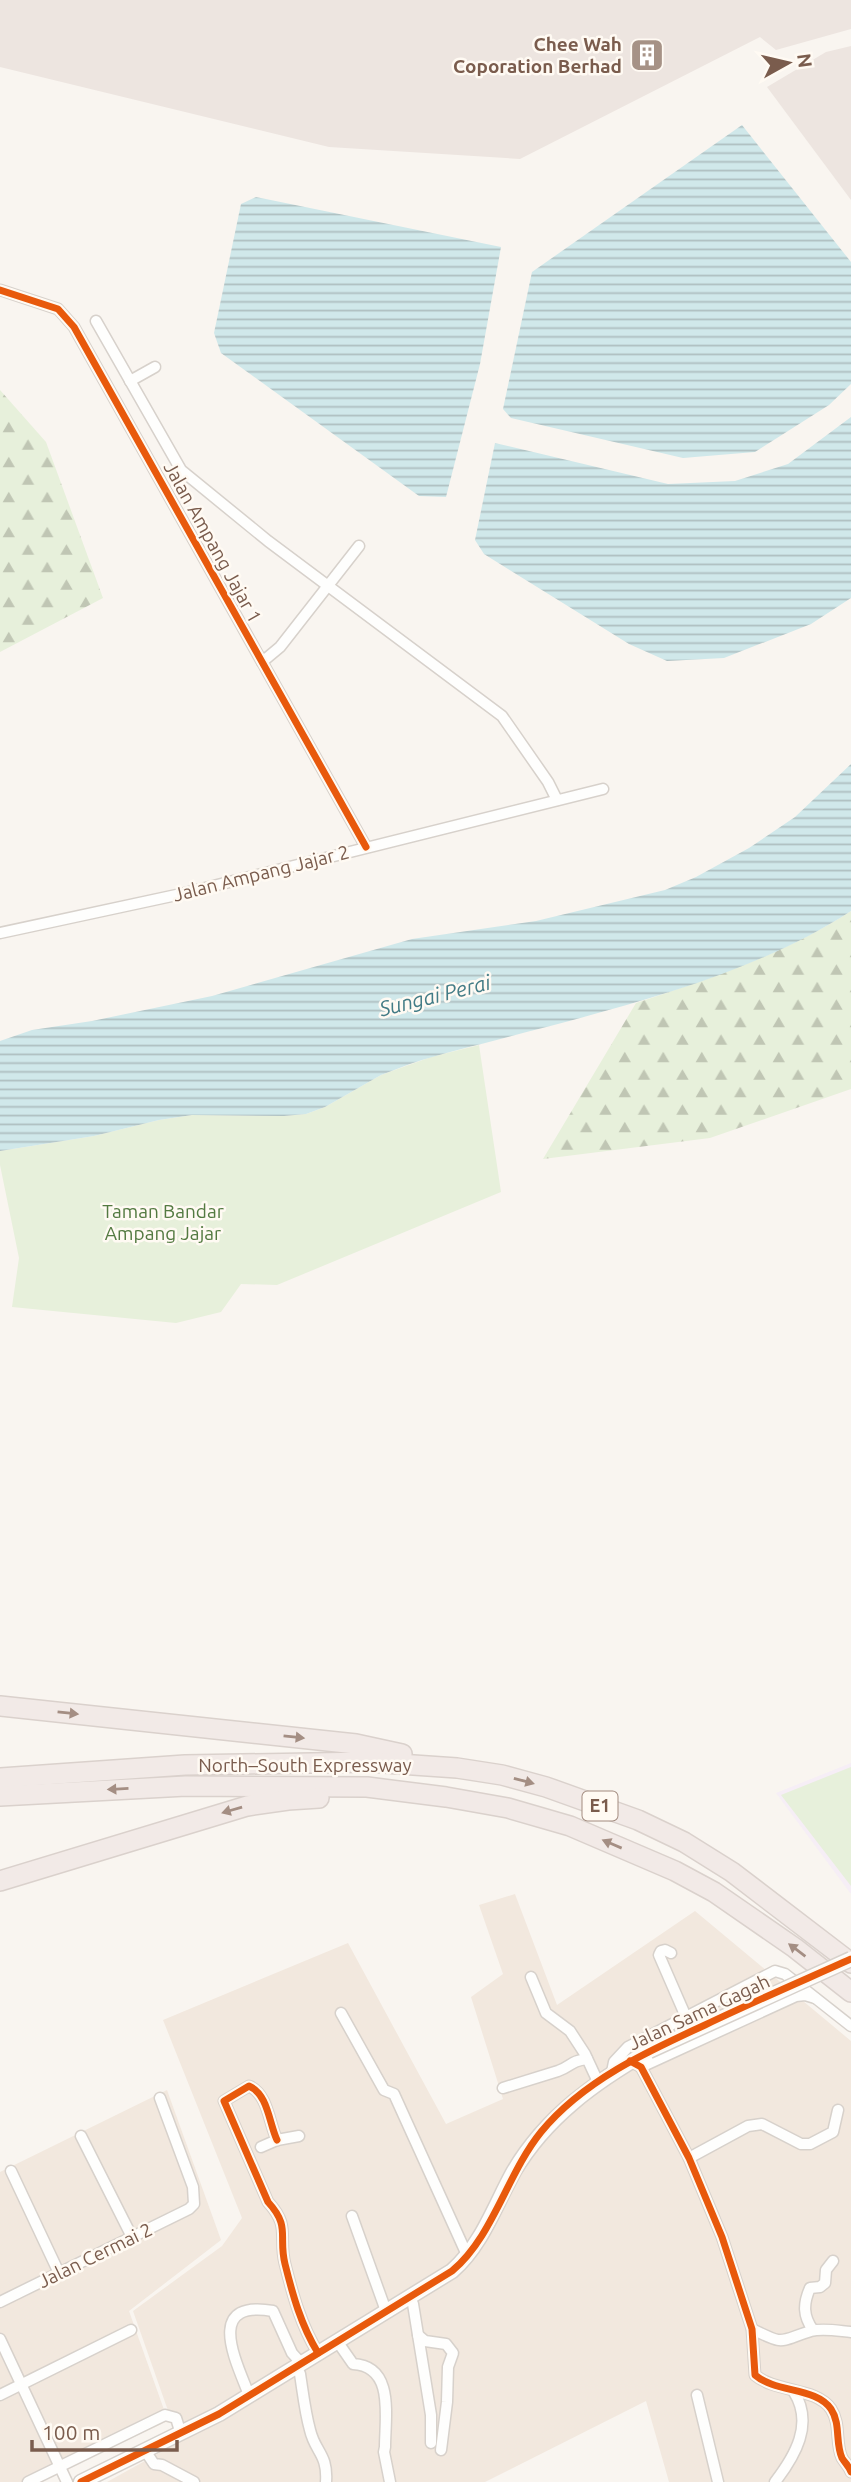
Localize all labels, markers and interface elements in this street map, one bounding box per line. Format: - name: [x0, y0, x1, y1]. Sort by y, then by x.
- north arrow: [753, 28, 823, 98]
- place label: Chee Wah Coporation Berhad: [453, 33, 622, 77]
- building icon: Chee Wah Coporation Berhad: [628, 36, 666, 74]
- text: N: [793, 52, 817, 69]
- street label: Jalan Ampang Jajar 1: [160, 458, 266, 626]
- street label: Jalan Ampang Jajar 2: [171, 840, 351, 906]
- water label: Sungai Perai: [376, 969, 494, 1021]
- park label: Taman Bandar Ampang Jajar: [102, 1200, 224, 1244]
- one-way arrow: [57, 1708, 79, 1719]
- one-way arrow: [283, 1732, 305, 1743]
- street label: North–South Expressway: [198, 1754, 412, 1776]
- one-way arrow: [513, 1776, 535, 1787]
- one-way arrow: [107, 1784, 129, 1795]
- road number: E1: [582, 1792, 618, 1820]
- one-way arrow: [221, 1806, 242, 1816]
- one-way arrow: [601, 1839, 622, 1850]
- one-way arrow: [788, 1943, 806, 1957]
- street label: Jalan Sama Gagah: [625, 1970, 773, 2054]
- street label: Jalan Cermai 2: [34, 2218, 156, 2292]
- scale bar: [32, 2408, 177, 2452]
- text: 100 m: [42, 2420, 100, 2444]

